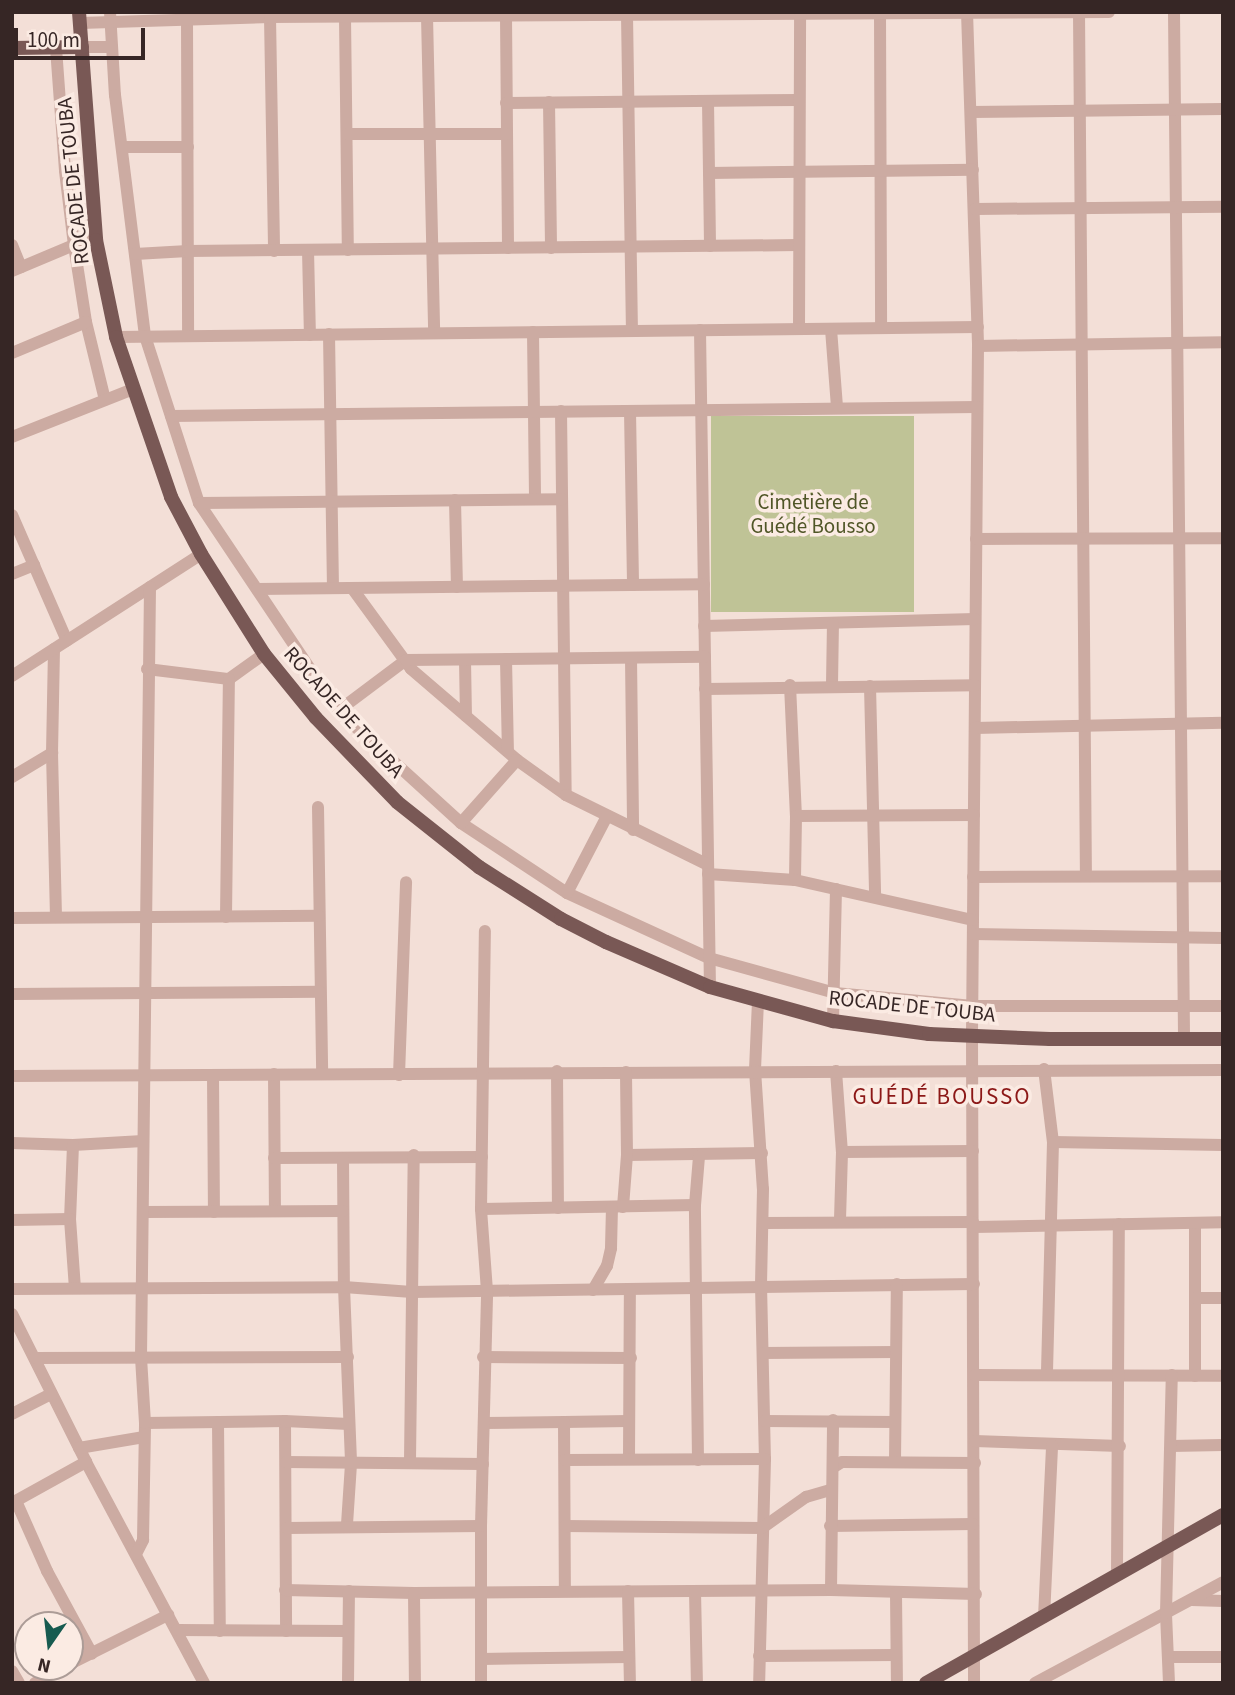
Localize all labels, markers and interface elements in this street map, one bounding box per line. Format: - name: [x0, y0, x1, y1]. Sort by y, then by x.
- scale bar: [18, 14, 149, 58]
- text: 100 m: [27, 25, 80, 55]
- street label: ROCADE DE TOUBA: [52, 96, 94, 266]
- park label: Cimetière de Guédé Bousso: [750, 489, 876, 539]
- street label: ROCADE DE TOUBA: [279, 641, 409, 783]
- street label: ROCADE DE TOUBA: [827, 985, 997, 1027]
- district label: GUÉDÉ BOUSSO: [854, 1083, 1030, 1111]
- north arrow: [14, 1611, 84, 1681]
- text: N: [35, 1650, 54, 1680]

